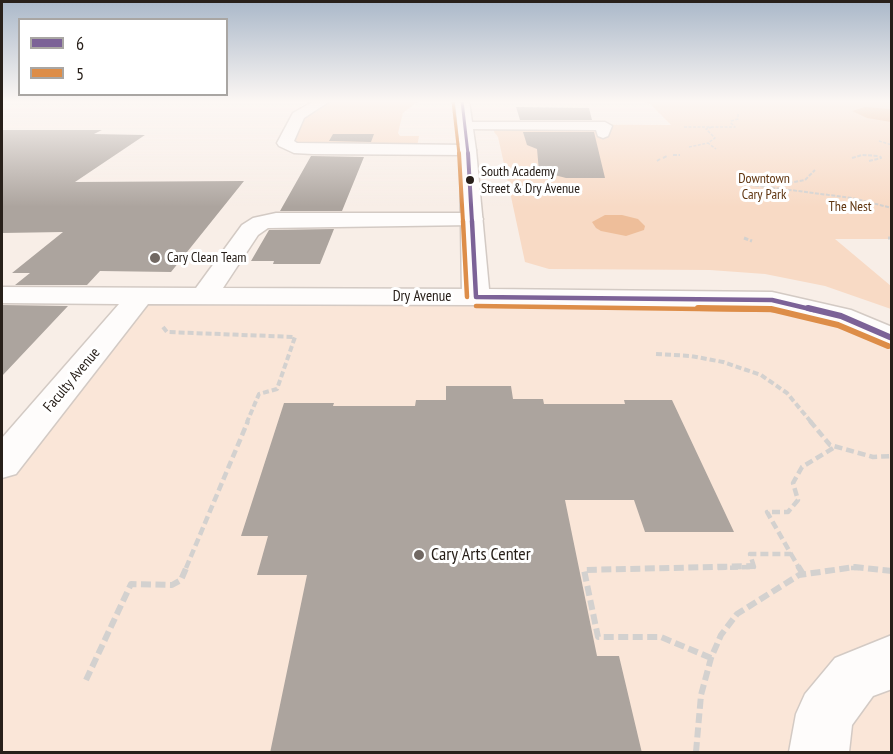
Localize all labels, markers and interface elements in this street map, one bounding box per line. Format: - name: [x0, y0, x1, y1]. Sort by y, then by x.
- legend: [18, 18, 228, 96]
- text: 6: [76, 32, 84, 55]
- text: 5: [76, 62, 84, 85]
- place label: South Academy Street & Dry Avenue: [481, 164, 580, 196]
- park label: Downtown Cary Park: [738, 171, 790, 204]
- marker: South Academy Street & Dry Avenue: [464, 174, 476, 186]
- park label: The Nest: [828, 199, 872, 215]
- place label: Cary Clean Team: [167, 250, 246, 266]
- marker: Cary Clean Team: [148, 251, 162, 265]
- street label: Dry Avenue: [393, 288, 451, 306]
- street label: Faculty Avenue: [40, 344, 104, 416]
- place label: Cary Arts Center: [431, 544, 531, 566]
- marker: Cary Arts Center: [412, 548, 426, 562]

